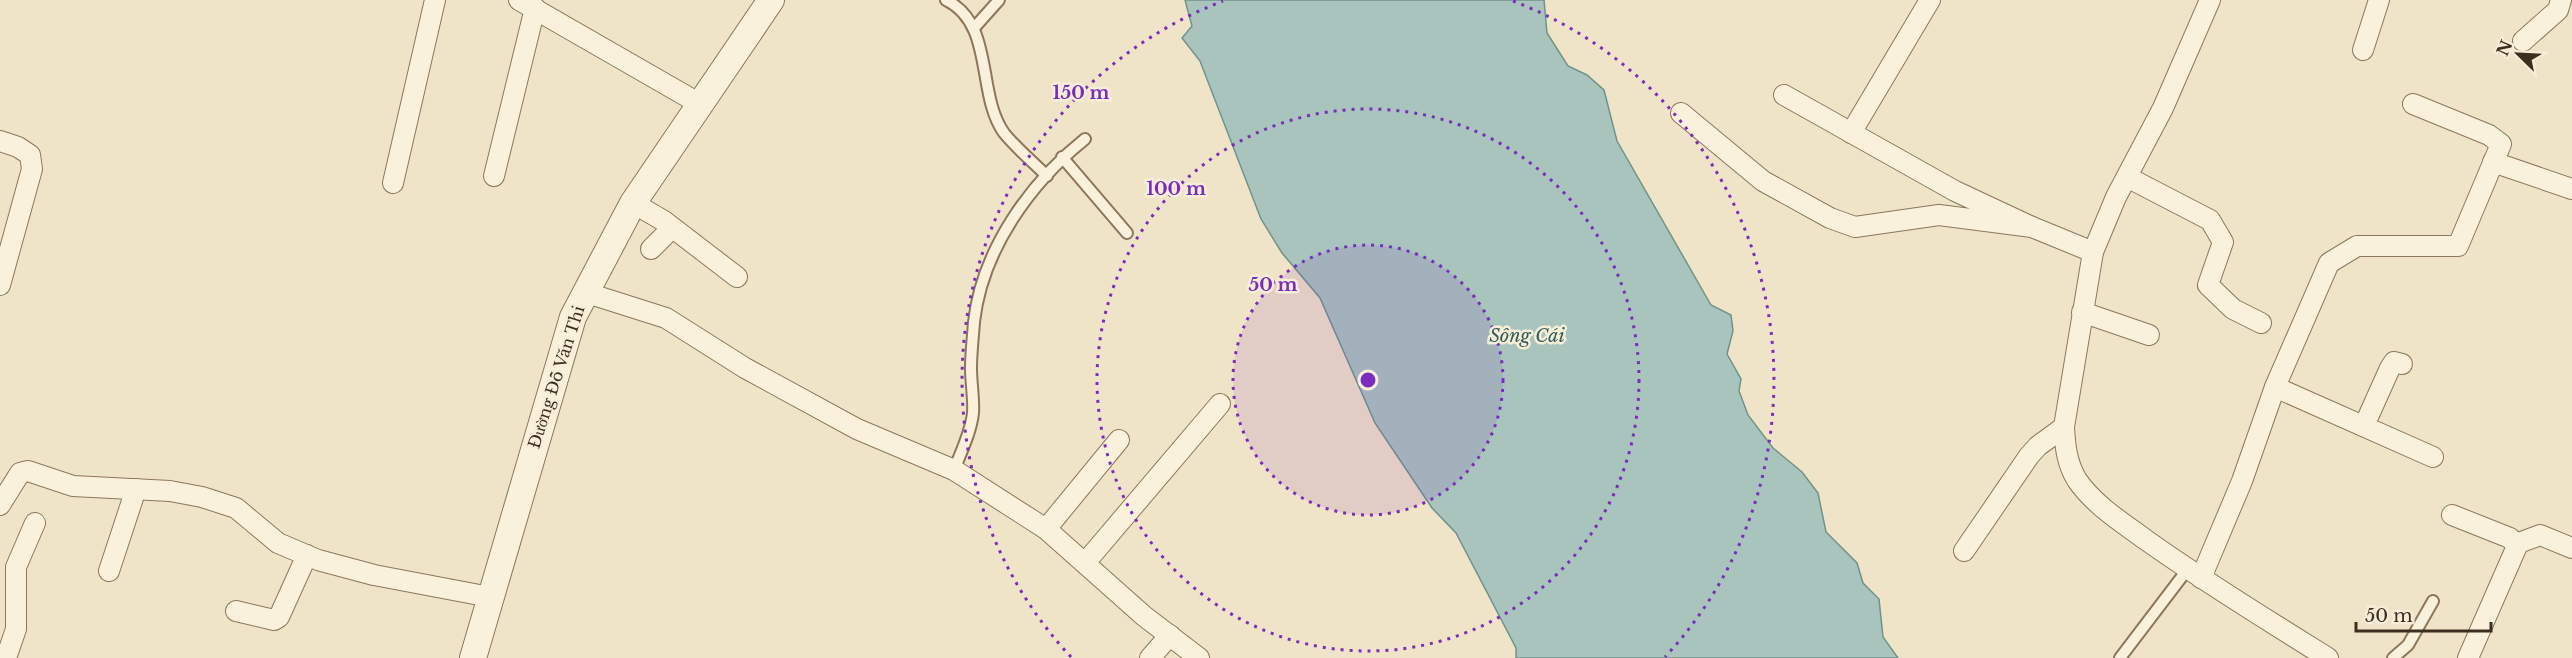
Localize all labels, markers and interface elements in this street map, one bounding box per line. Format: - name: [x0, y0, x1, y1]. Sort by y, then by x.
- north arrow: [2488, 24, 2548, 84]
- text: N: [2492, 37, 2516, 59]
- text: 150 m: [1053, 82, 1110, 104]
- text: 100 m: [1146, 178, 1206, 200]
- text: 50 m: [1249, 274, 1298, 296]
- street label: Đường Đỗ Văn Thi: [523, 302, 589, 451]
- water label: Sông Cái: [1489, 325, 1566, 347]
- centre of rings: [1358, 370, 1378, 390]
- scale bar: [2356, 595, 2491, 633]
- text: 50 m: [2365, 605, 2413, 627]

